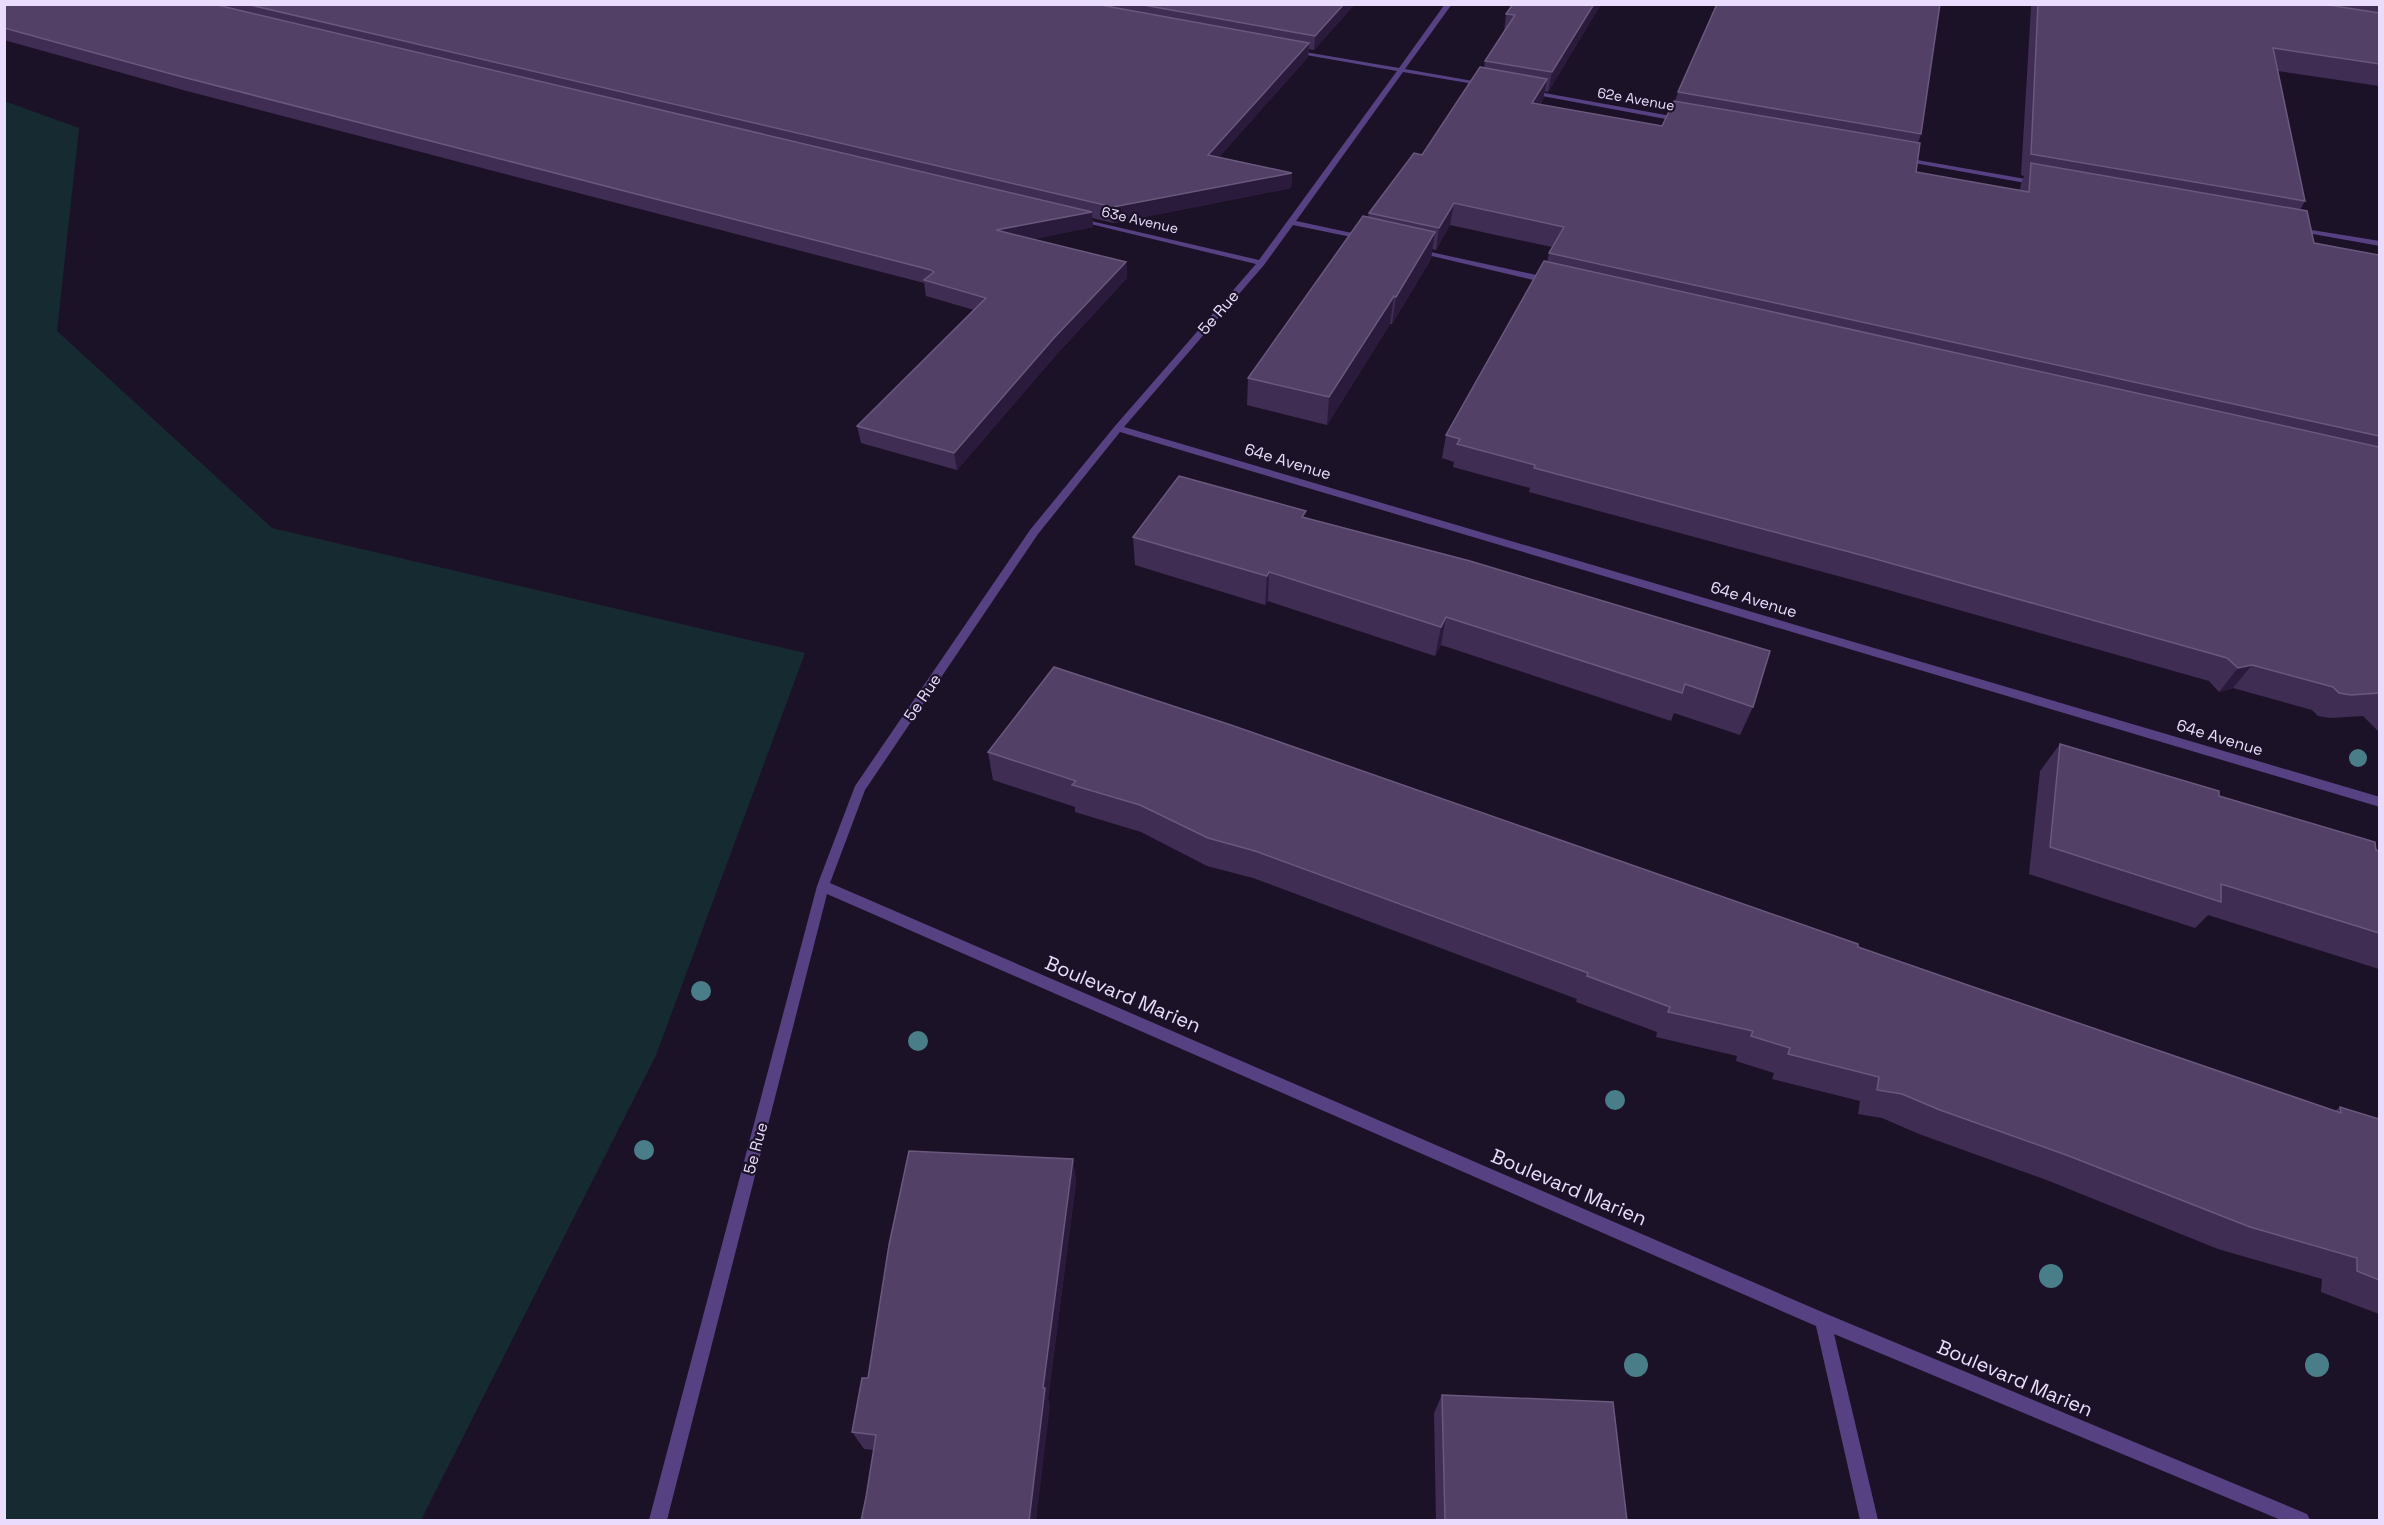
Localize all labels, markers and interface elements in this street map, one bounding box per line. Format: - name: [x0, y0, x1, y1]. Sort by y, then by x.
- street label: 62e Avenue: [1596, 83, 1676, 115]
- street label: 63e Avenue: [1100, 202, 1180, 238]
- street label: 5e Rue: [1193, 286, 1244, 339]
- street label: 64e Avenue: [1242, 438, 1334, 485]
- street label: 64e Avenue: [1708, 576, 1800, 623]
- street label: 5e Rue: [899, 670, 946, 725]
- street label: 64e Avenue: [2174, 714, 2266, 761]
- street label: Boulevard Marien: [1041, 949, 1205, 1039]
- street label: 5e Rue: [739, 1120, 772, 1176]
- street label: Boulevard Marien: [1487, 1142, 1651, 1232]
- street label: Boulevard Marien: [1933, 1333, 2097, 1423]

